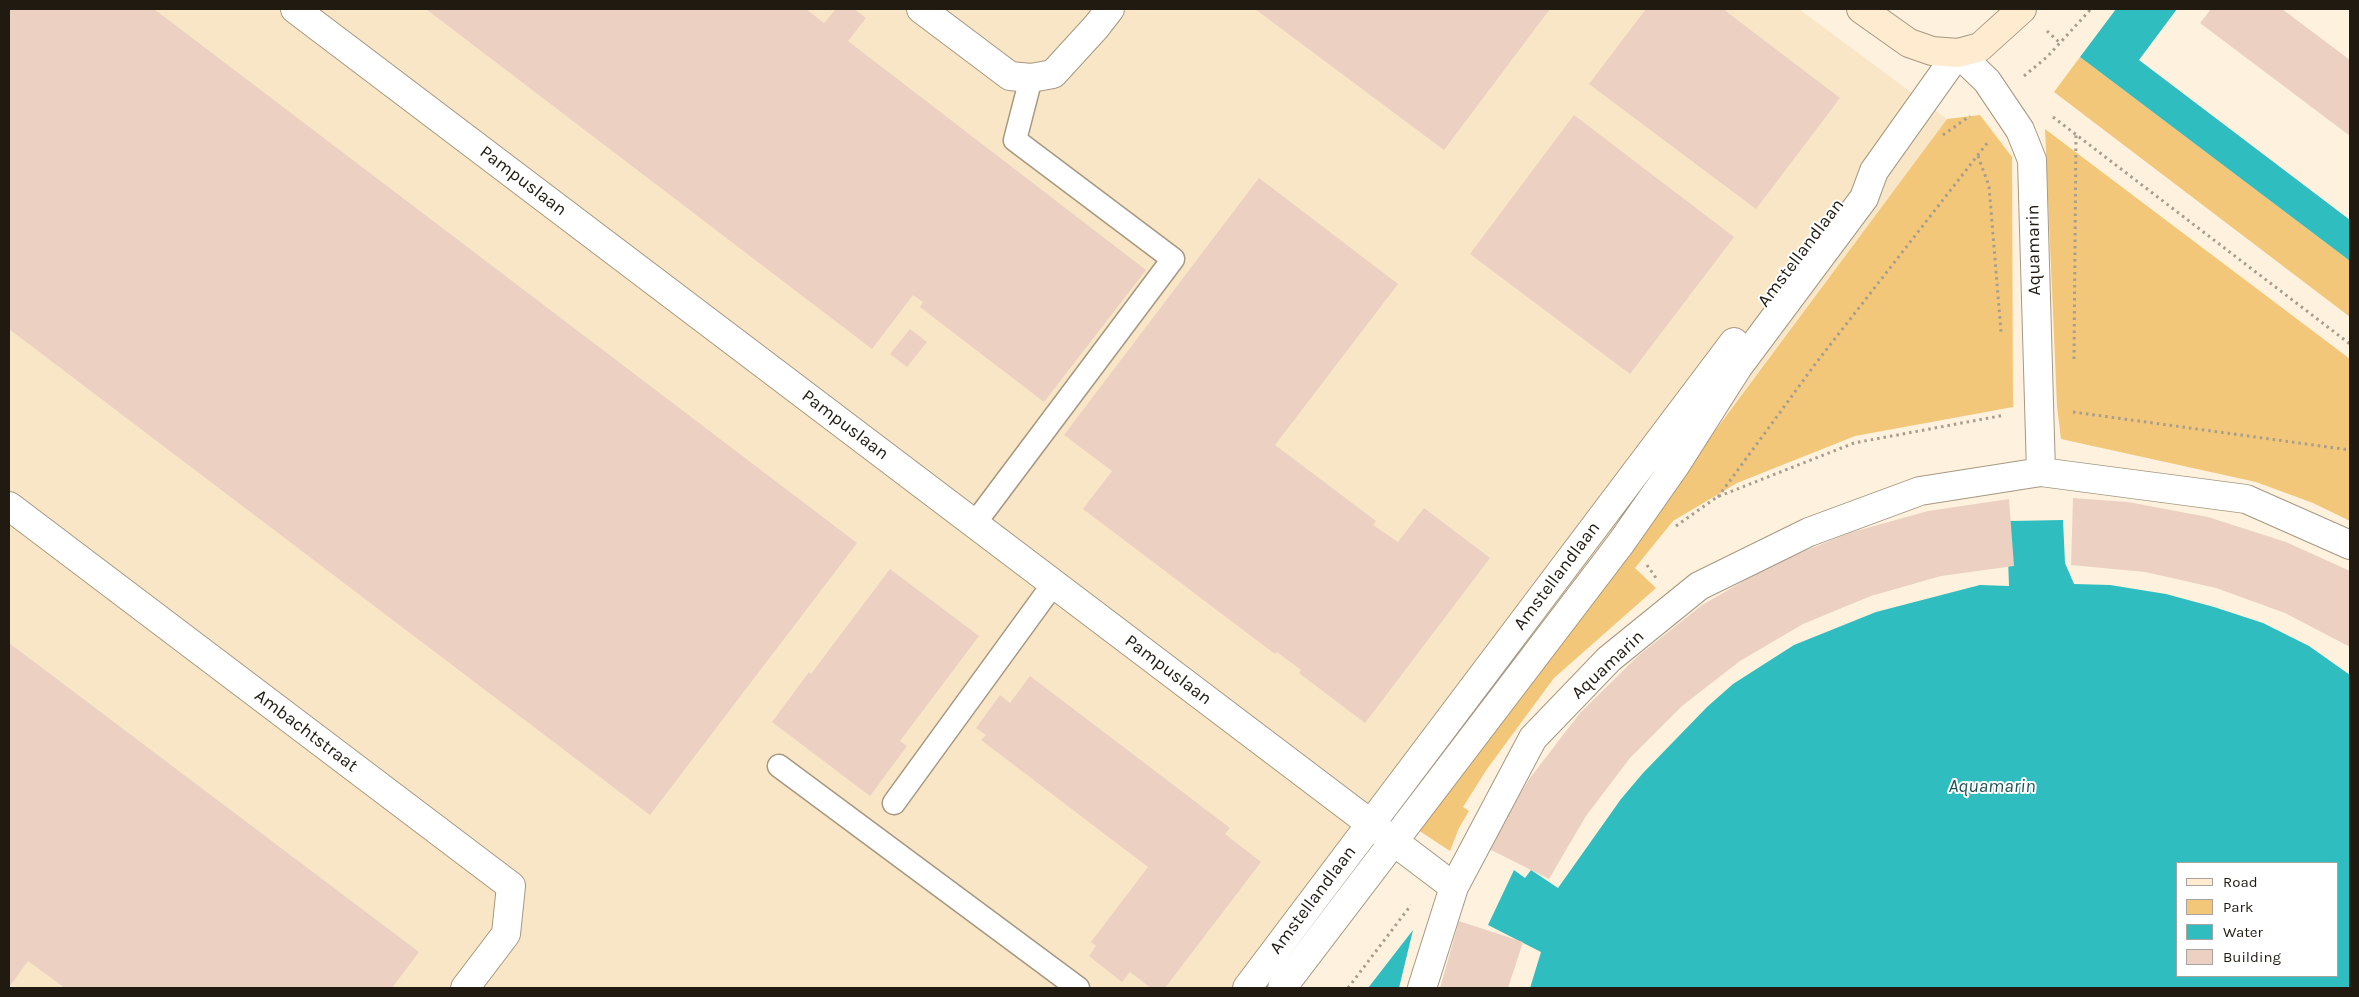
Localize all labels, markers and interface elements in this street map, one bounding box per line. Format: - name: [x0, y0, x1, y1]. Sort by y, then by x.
- street label: Pampuslaan: [475, 141, 571, 221]
- street label: Amstellandlaan: [1753, 195, 1849, 311]
- street label: Aquamarin: [2022, 204, 2046, 296]
- street label: Pampuslaan: [797, 385, 893, 465]
- street label: Amstellandlaan: [1509, 518, 1605, 634]
- street label: Aquamarin: [1567, 626, 1649, 704]
- street label: Pampuslaan: [1120, 630, 1216, 710]
- street label: Ambachtstraat: [250, 685, 362, 777]
- water label: Aquamarin: [1948, 776, 2036, 798]
- street label: Amstellandlaan: [1265, 842, 1361, 958]
- legend: [2176, 862, 2339, 977]
- text: Road: [2223, 873, 2258, 891]
- text: Park: [2223, 898, 2253, 916]
- text: Water: [2223, 923, 2263, 941]
- text: Building: [2223, 948, 2281, 966]

